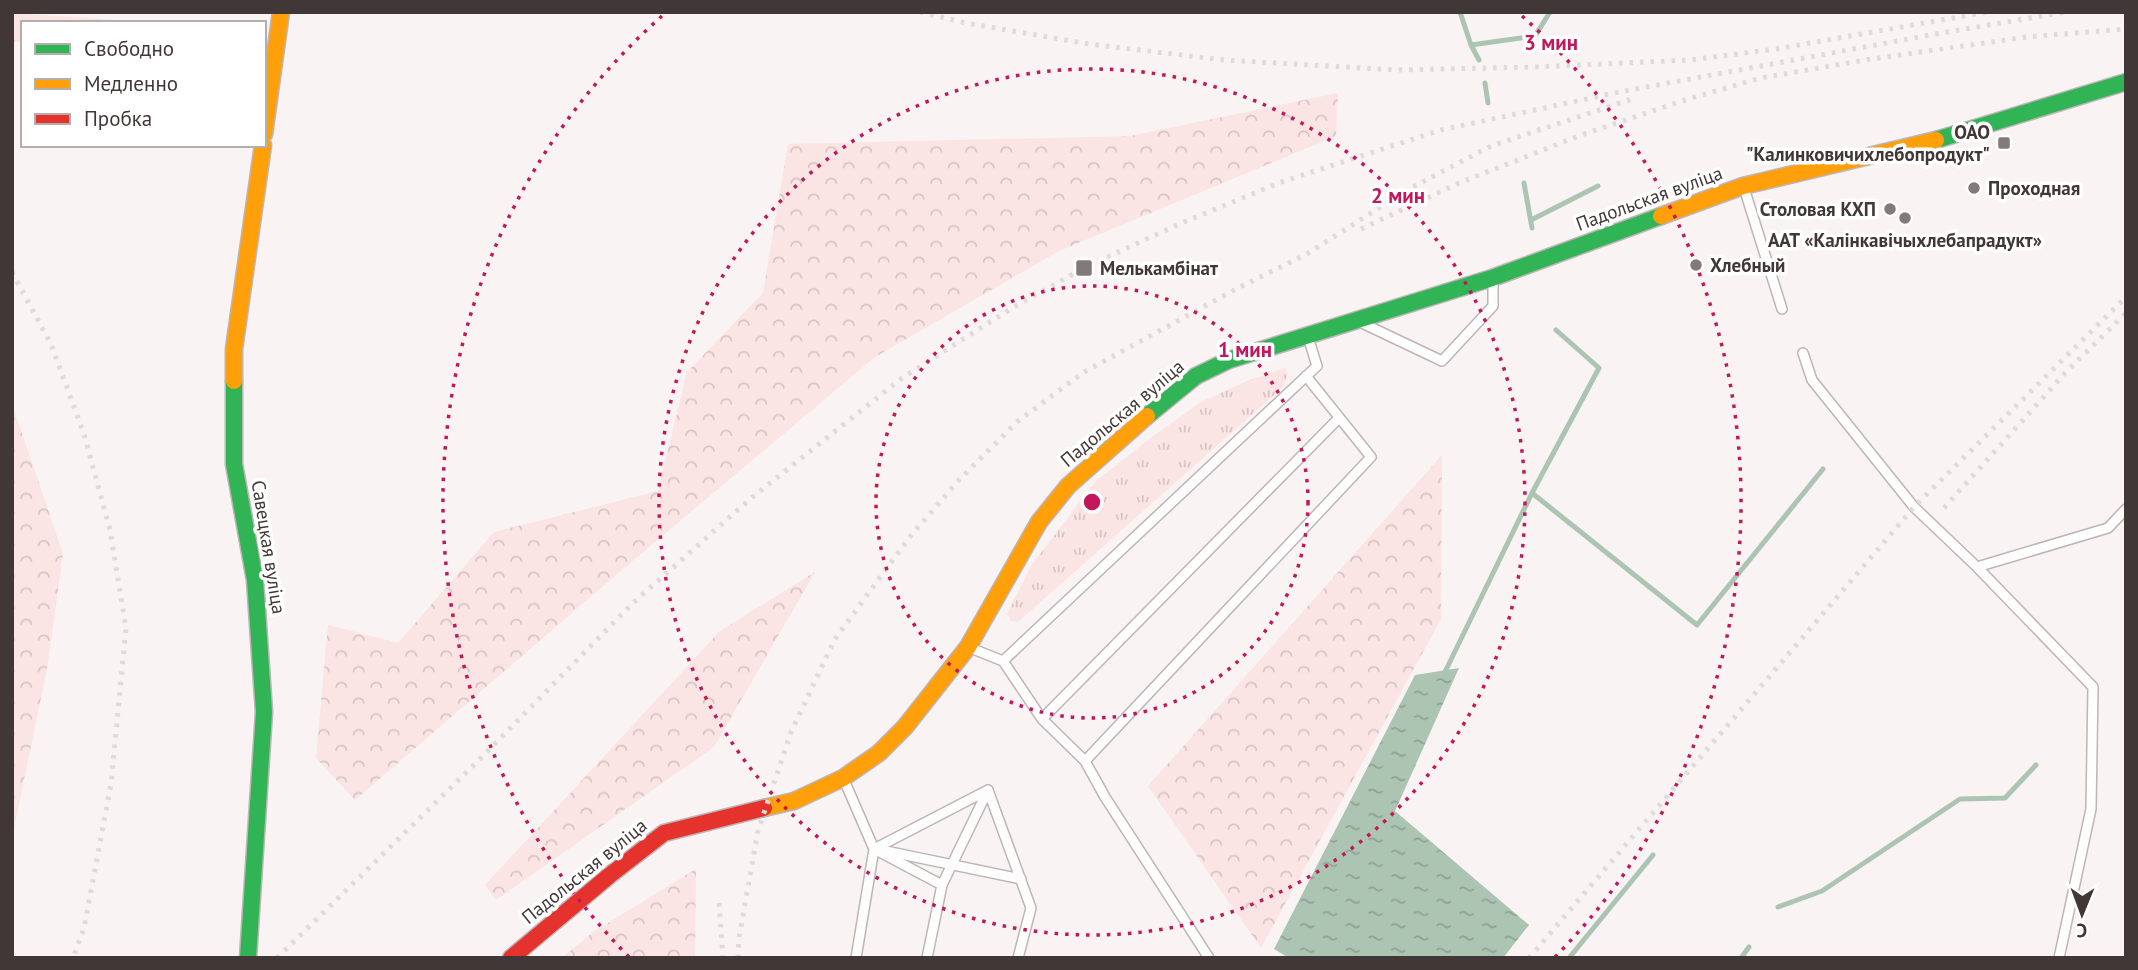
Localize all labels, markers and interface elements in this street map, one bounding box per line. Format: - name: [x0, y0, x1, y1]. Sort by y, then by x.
- legend: [21, 21, 266, 147]
- text: 3 мин: [1524, 29, 1578, 56]
- text: Свободно: [84, 35, 174, 62]
- text: Медленно: [84, 70, 178, 97]
- text: Пробка: [84, 105, 152, 132]
- place label: ОАО "Калинковичихлебопродукт": [1746, 120, 1990, 166]
- marker: ОАО "Калинковичихлебопродукт": [1996, 135, 2012, 151]
- street label: Падольская вуліца: [1572, 160, 1726, 236]
- place label: Проходная: [1988, 176, 2080, 200]
- marker: Проходная: [1966, 180, 1982, 196]
- text: 2 мин: [1371, 182, 1425, 209]
- place label: Столовая КХП: [1760, 197, 1876, 221]
- marker: Столовая КХП: [1882, 201, 1898, 217]
- marker: ААТ «Калінкавічыхлебапрадукт»: [1897, 210, 1913, 226]
- place label: ААТ «Калінкавічыхлебапрадукт»: [1768, 228, 2042, 252]
- place label: Хлебный: [1710, 253, 1785, 277]
- place label: Мелькамбінат: [1100, 256, 1218, 280]
- marker: Хлебный: [1688, 257, 1704, 273]
- marker: Мелькамбінат: [1074, 258, 1094, 278]
- text: 1 мин: [1218, 336, 1272, 363]
- street label: Падольская вуліца: [1055, 354, 1189, 472]
- street label: Савецкая вуліца: [247, 478, 291, 616]
- centre of rings: [1080, 490, 1104, 514]
- street label: Падольская вуліца: [517, 813, 651, 929]
- north arrow: [2047, 879, 2117, 949]
- text: С: [2076, 919, 2087, 943]

